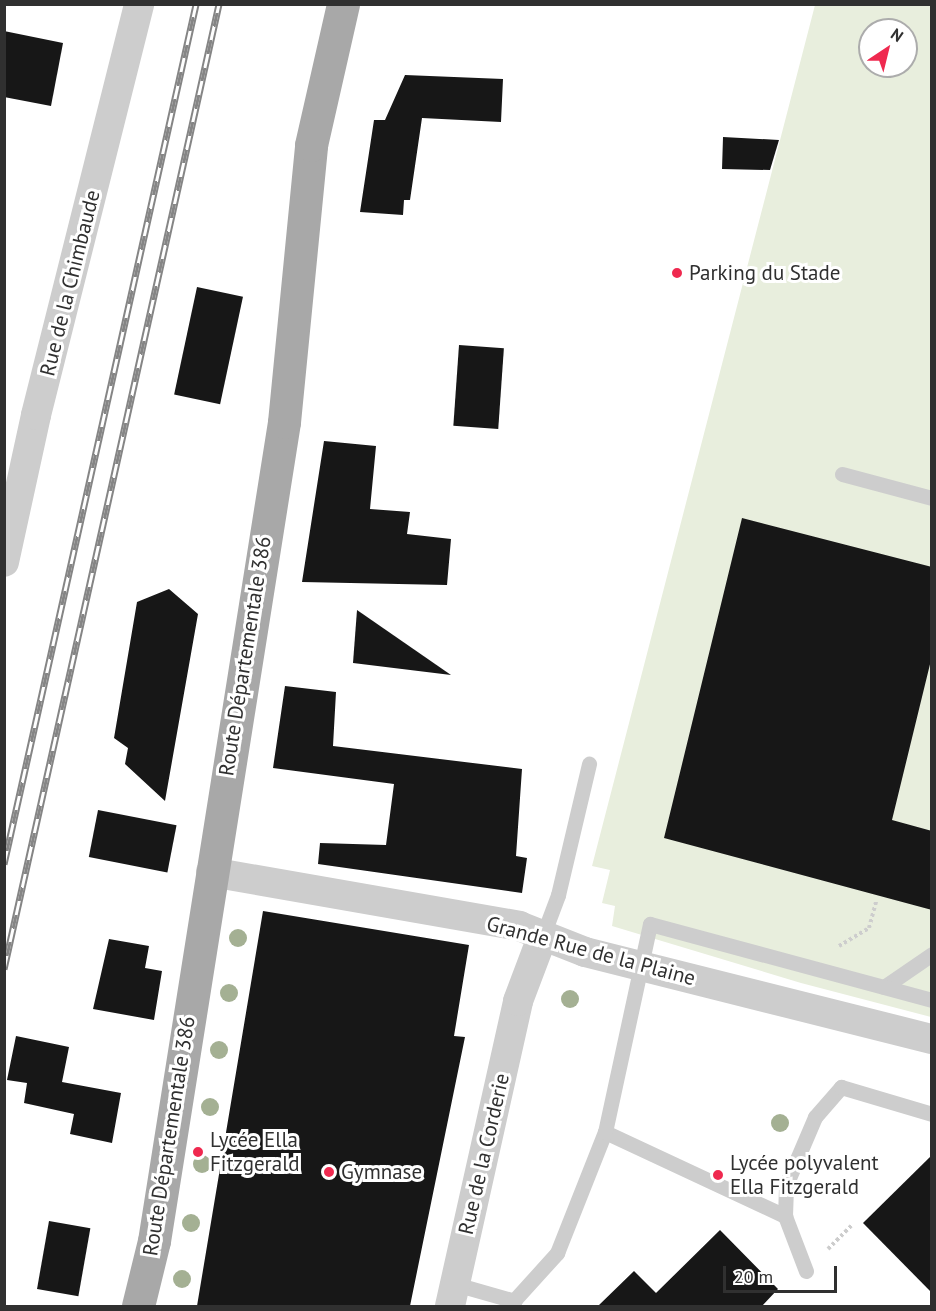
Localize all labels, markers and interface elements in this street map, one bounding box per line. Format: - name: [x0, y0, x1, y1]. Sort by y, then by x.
- north arrow: [858, 18, 918, 78]
- text: N: [887, 24, 907, 46]
- street label: Rue de la Chimbaude: [35, 187, 105, 379]
- place label: Parking du Stade: [689, 260, 840, 286]
- marker: Parking du Stade: [670, 266, 684, 280]
- street label: Route Départementale 386: [214, 534, 276, 778]
- street label: Grande Rue de la Plaine: [484, 911, 698, 991]
- street label: Route Départementale 386: [138, 1014, 200, 1258]
- street label: Rue de la Corderie: [453, 1071, 515, 1237]
- place label: Lycée Ella Fitzgerald: [210, 1127, 300, 1177]
- marker: Lycée Ella Fitzgerald: [191, 1145, 205, 1159]
- place label: Lycée polyvalent Ella Fitzgerald: [730, 1150, 879, 1200]
- place label: Gymnase: [341, 1159, 422, 1185]
- marker: Gymnase: [322, 1165, 336, 1179]
- marker: Lycée polyvalent Ella Fitzgerald: [711, 1168, 725, 1182]
- scale bar: [726, 1254, 840, 1292]
- text: 20 m: [734, 1265, 773, 1288]

